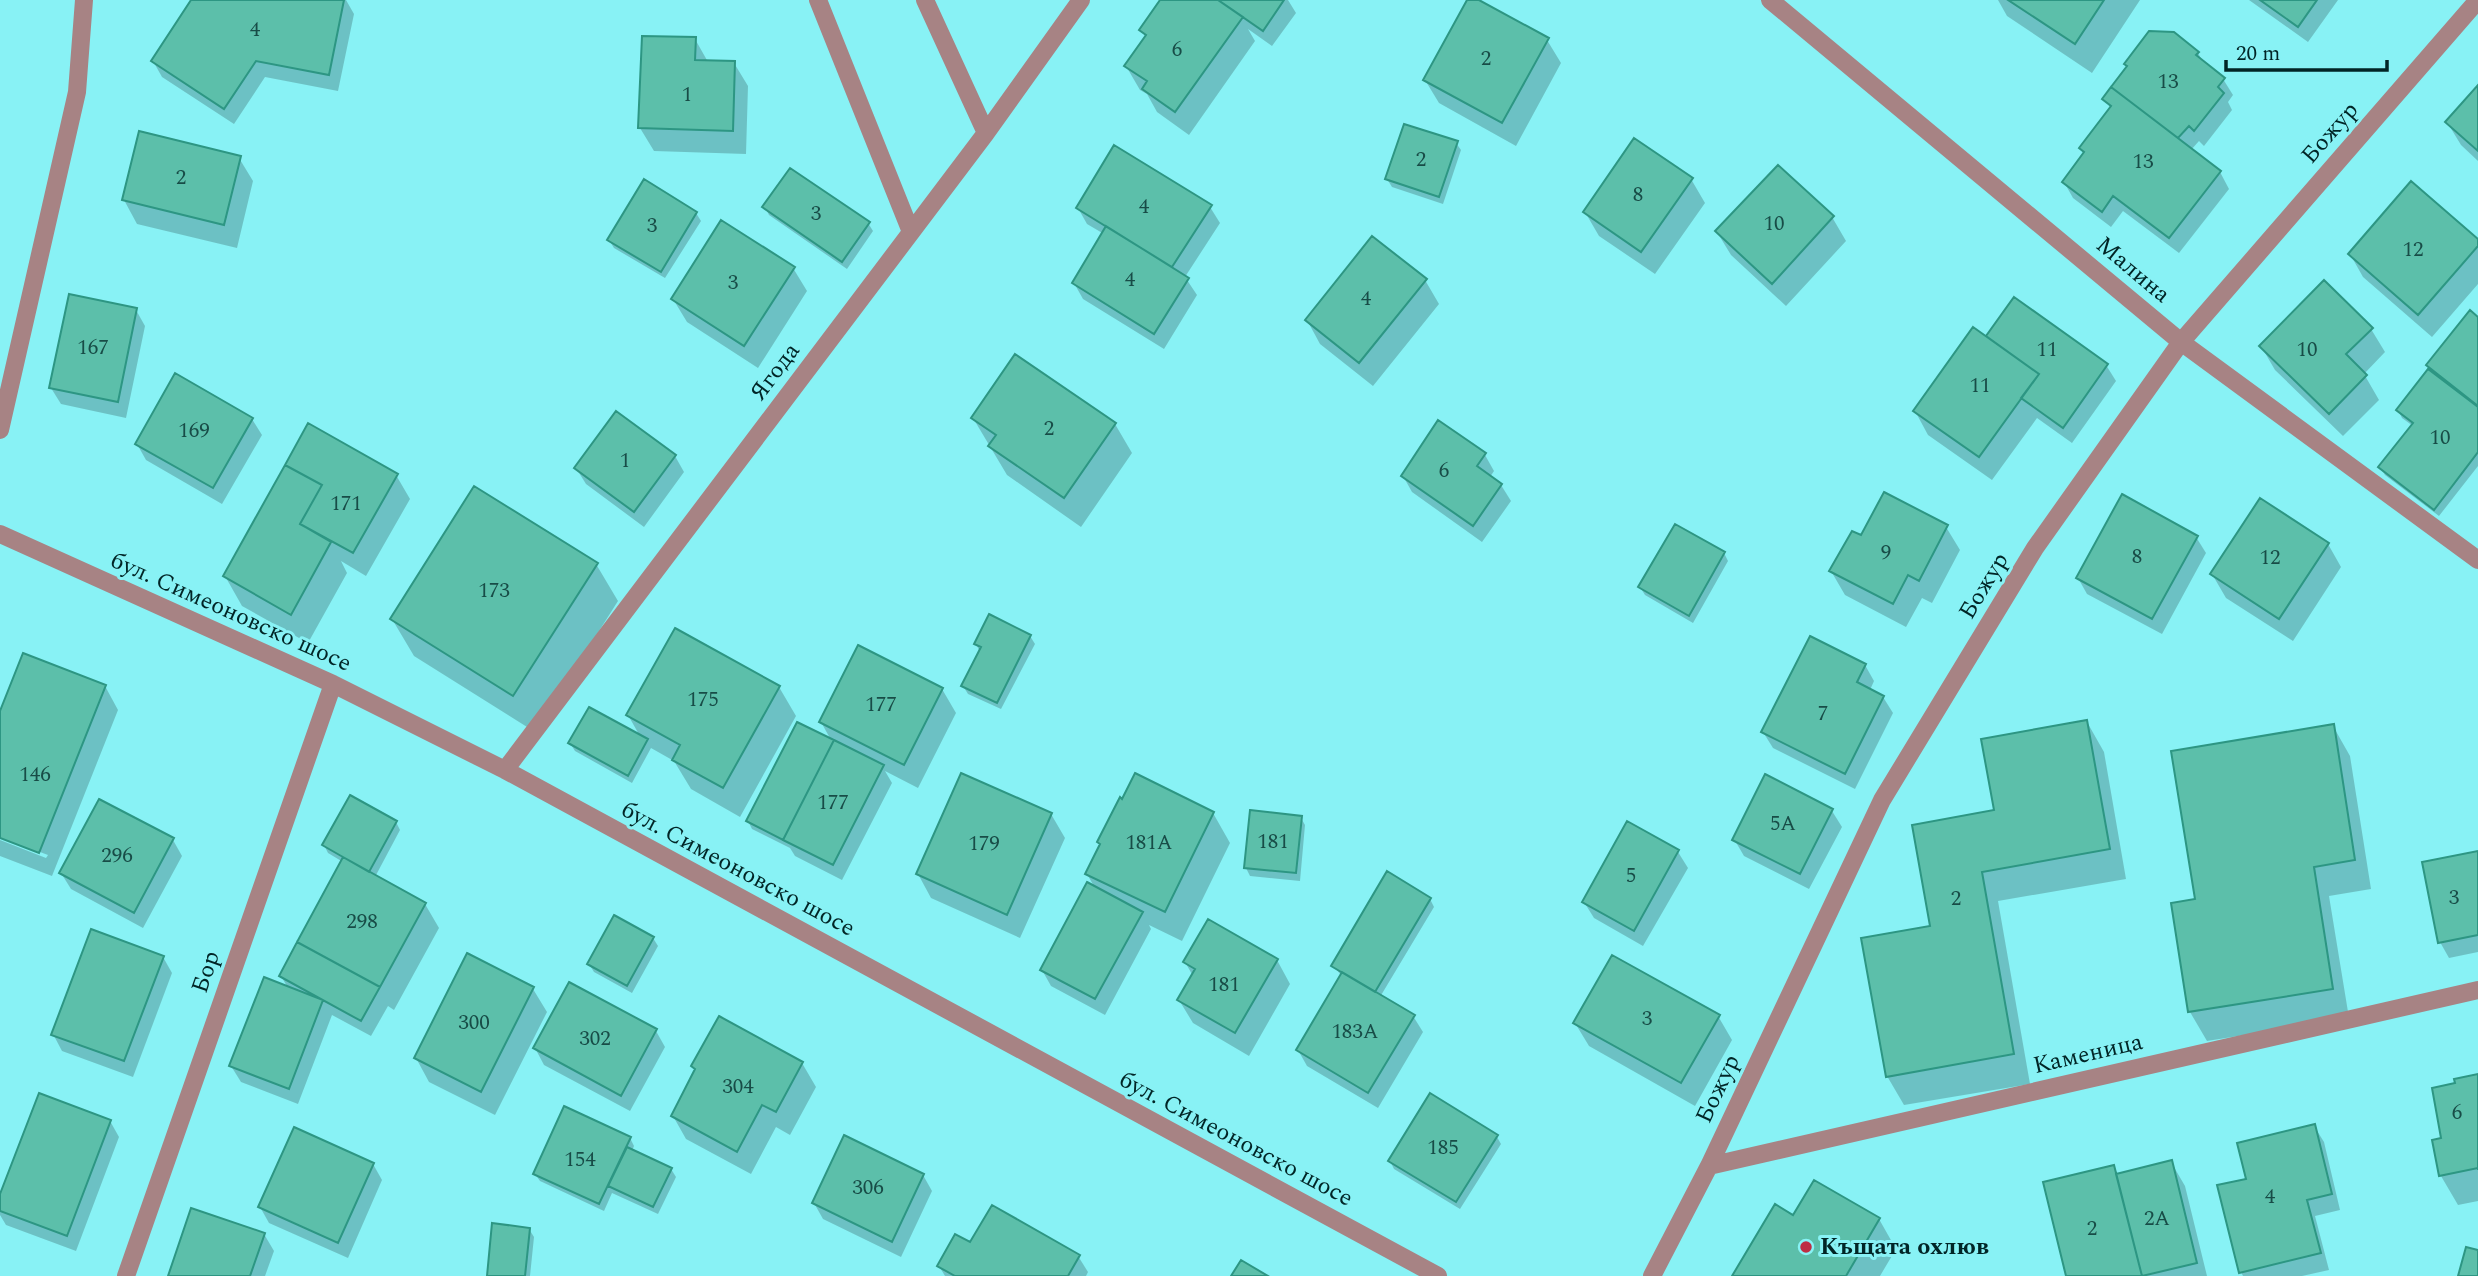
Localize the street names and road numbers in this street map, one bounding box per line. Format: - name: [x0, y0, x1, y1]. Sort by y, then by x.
- street label: Божур: [2293, 94, 2367, 172]
- street label: Малина: [2088, 228, 2178, 312]
- street label: Ягода: [741, 335, 809, 409]
- street label: бул. Симеоновско шосе: [105, 543, 357, 681]
- street label: Божур: [1950, 546, 2018, 626]
- street label: бул. Симеоновско шосе: [614, 792, 862, 946]
- street label: Бор: [182, 946, 230, 998]
- street label: Каменица: [2030, 1024, 2147, 1084]
- street label: Божур: [1686, 1049, 1750, 1129]
- street label: бул. Симеоновско шосе: [1112, 1062, 1360, 1216]

